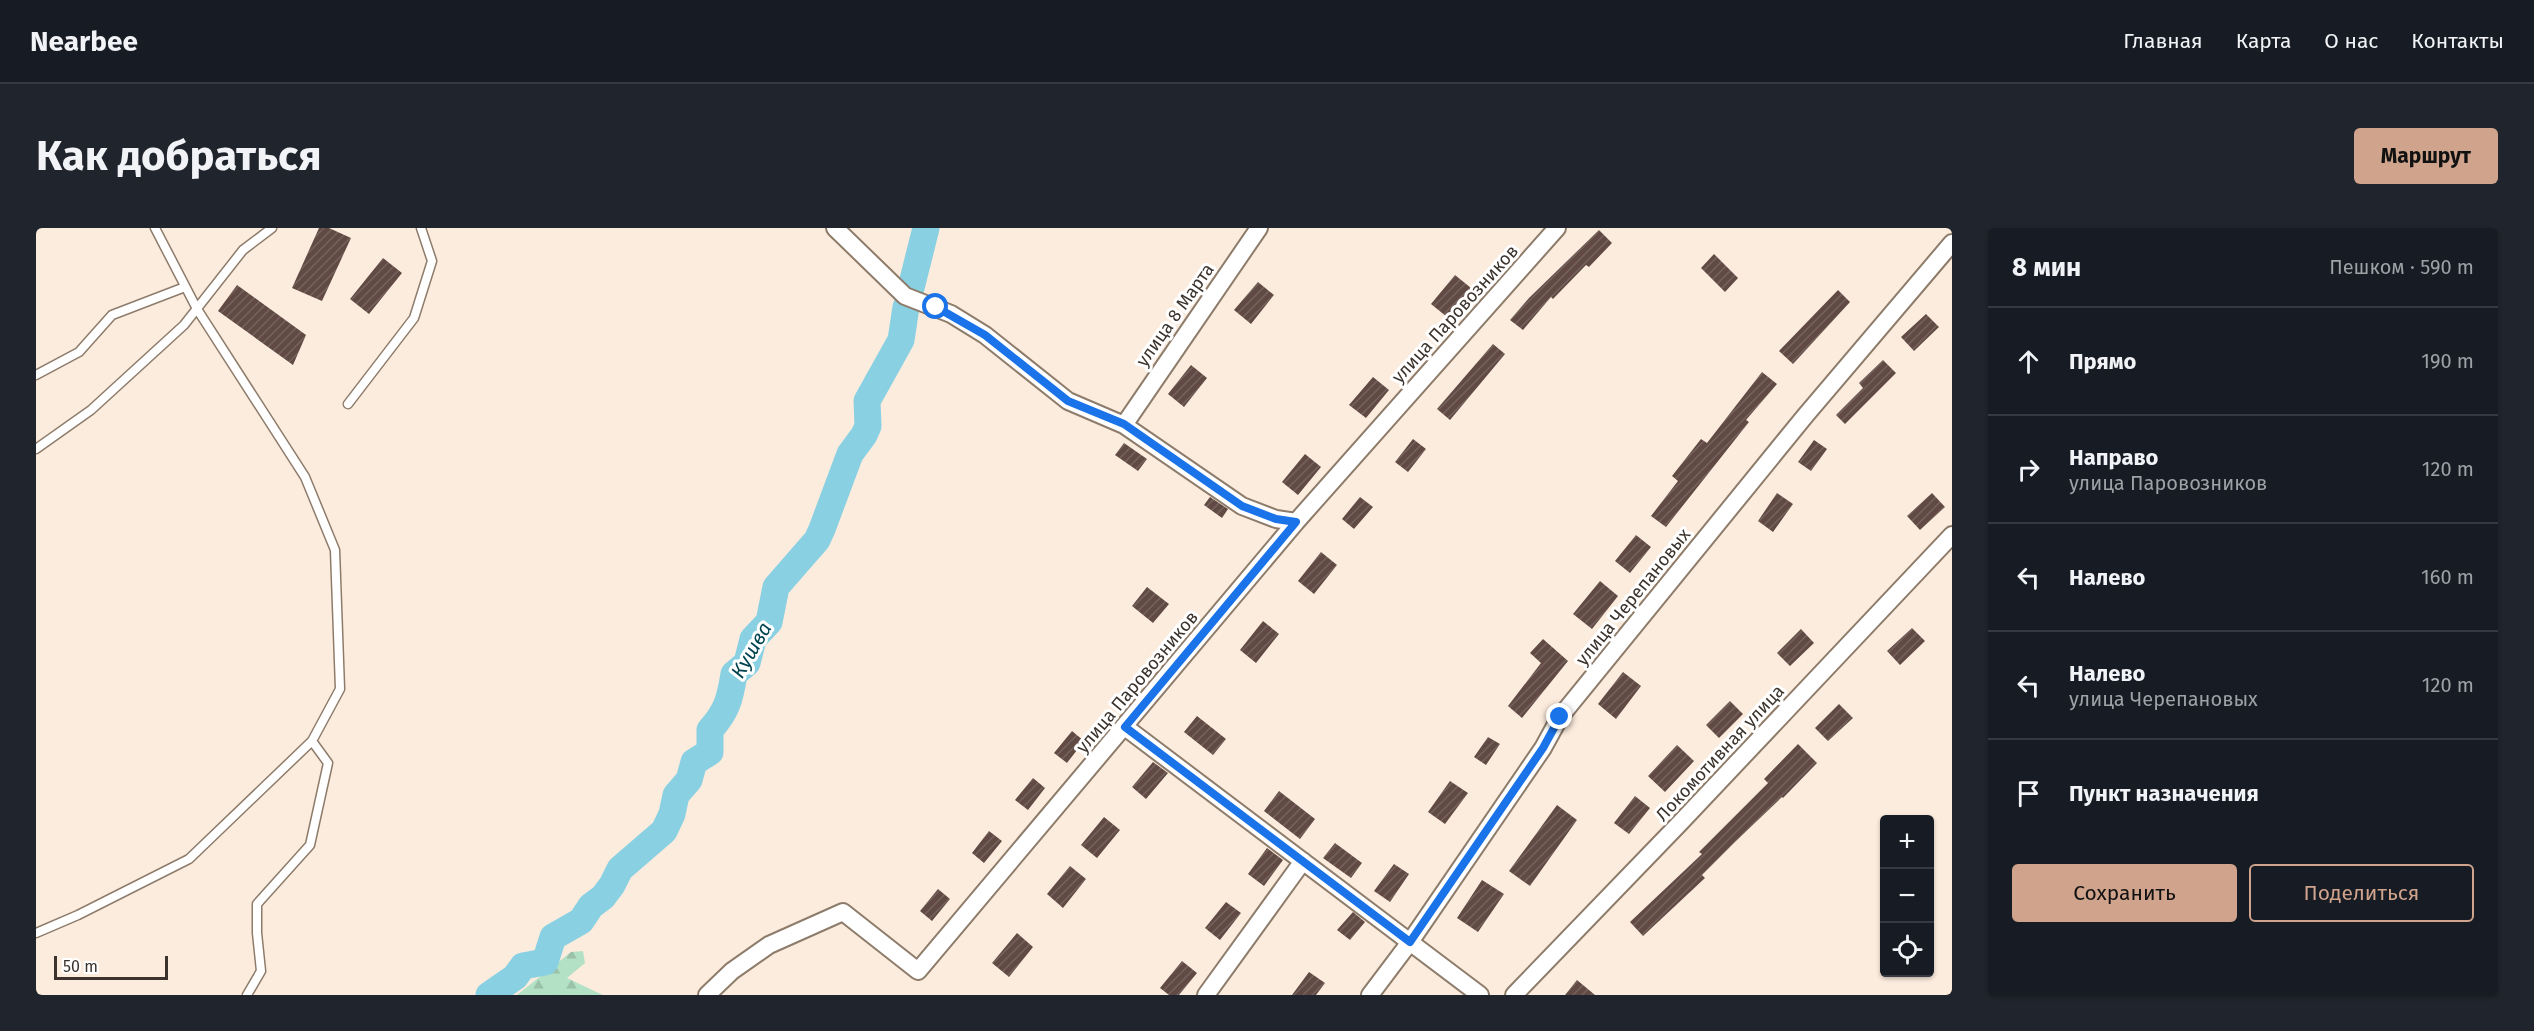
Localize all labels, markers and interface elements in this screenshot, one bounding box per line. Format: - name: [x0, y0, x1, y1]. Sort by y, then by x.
- text: Nearbee: [30, 25, 138, 58]
- text: Главная: [2123, 28, 2203, 54]
- text: Карта: [2236, 28, 2291, 54]
- text: О нас: [2324, 28, 2378, 54]
- text: Контакты: [2411, 28, 2504, 54]
- button: Маршрут: [2354, 128, 2498, 184]
- text: Как добраться: [36, 131, 322, 181]
- street label: улица Паровозников: [1387, 240, 1523, 388]
- text: 8 мин: [2012, 252, 2081, 283]
- text: Пешком · 590 m: [2329, 255, 2474, 279]
- street label: улица 8 Марта: [1131, 259, 1219, 371]
- route start: [922, 293, 948, 319]
- icon: ahead: [2012, 345, 2045, 378]
- text: Прямо: [2069, 348, 2136, 375]
- text: 190 m: [2421, 349, 2474, 373]
- text: Направо: [2069, 444, 2158, 471]
- icon: right: [2012, 453, 2045, 486]
- text: 120 m: [2422, 457, 2474, 481]
- text: улица Паровозников: [2069, 471, 2267, 495]
- street label: улица Черепановых: [1571, 524, 1695, 670]
- icon: left: [2012, 561, 2045, 594]
- text: Налево: [2069, 564, 2145, 591]
- text: 160 m: [2421, 565, 2474, 589]
- street label: улица Паровозников: [1071, 607, 1203, 757]
- water label: Кушва: [725, 618, 777, 682]
- text: Налево: [2069, 660, 2145, 687]
- icon: left: [2012, 669, 2045, 702]
- text: 120 m: [2422, 673, 2474, 697]
- street label: Локомотивная улица: [1651, 680, 1789, 826]
- text: улица Черепановых: [2069, 687, 2258, 711]
- route end: [1546, 703, 1572, 729]
- icon: arrive: [2012, 777, 2045, 810]
- text: Пункт назначения: [2069, 780, 2259, 807]
- map controls: [1880, 815, 1934, 977]
- button: +: [1880, 815, 1934, 869]
- button: Сохранить: [2012, 864, 2237, 922]
- button: Поделиться: [2249, 864, 2474, 922]
- button: −: [1880, 869, 1934, 923]
- button: locate: [1880, 923, 1934, 977]
- scale bar: [54, 953, 168, 980]
- text: 50 m: [63, 957, 98, 976]

